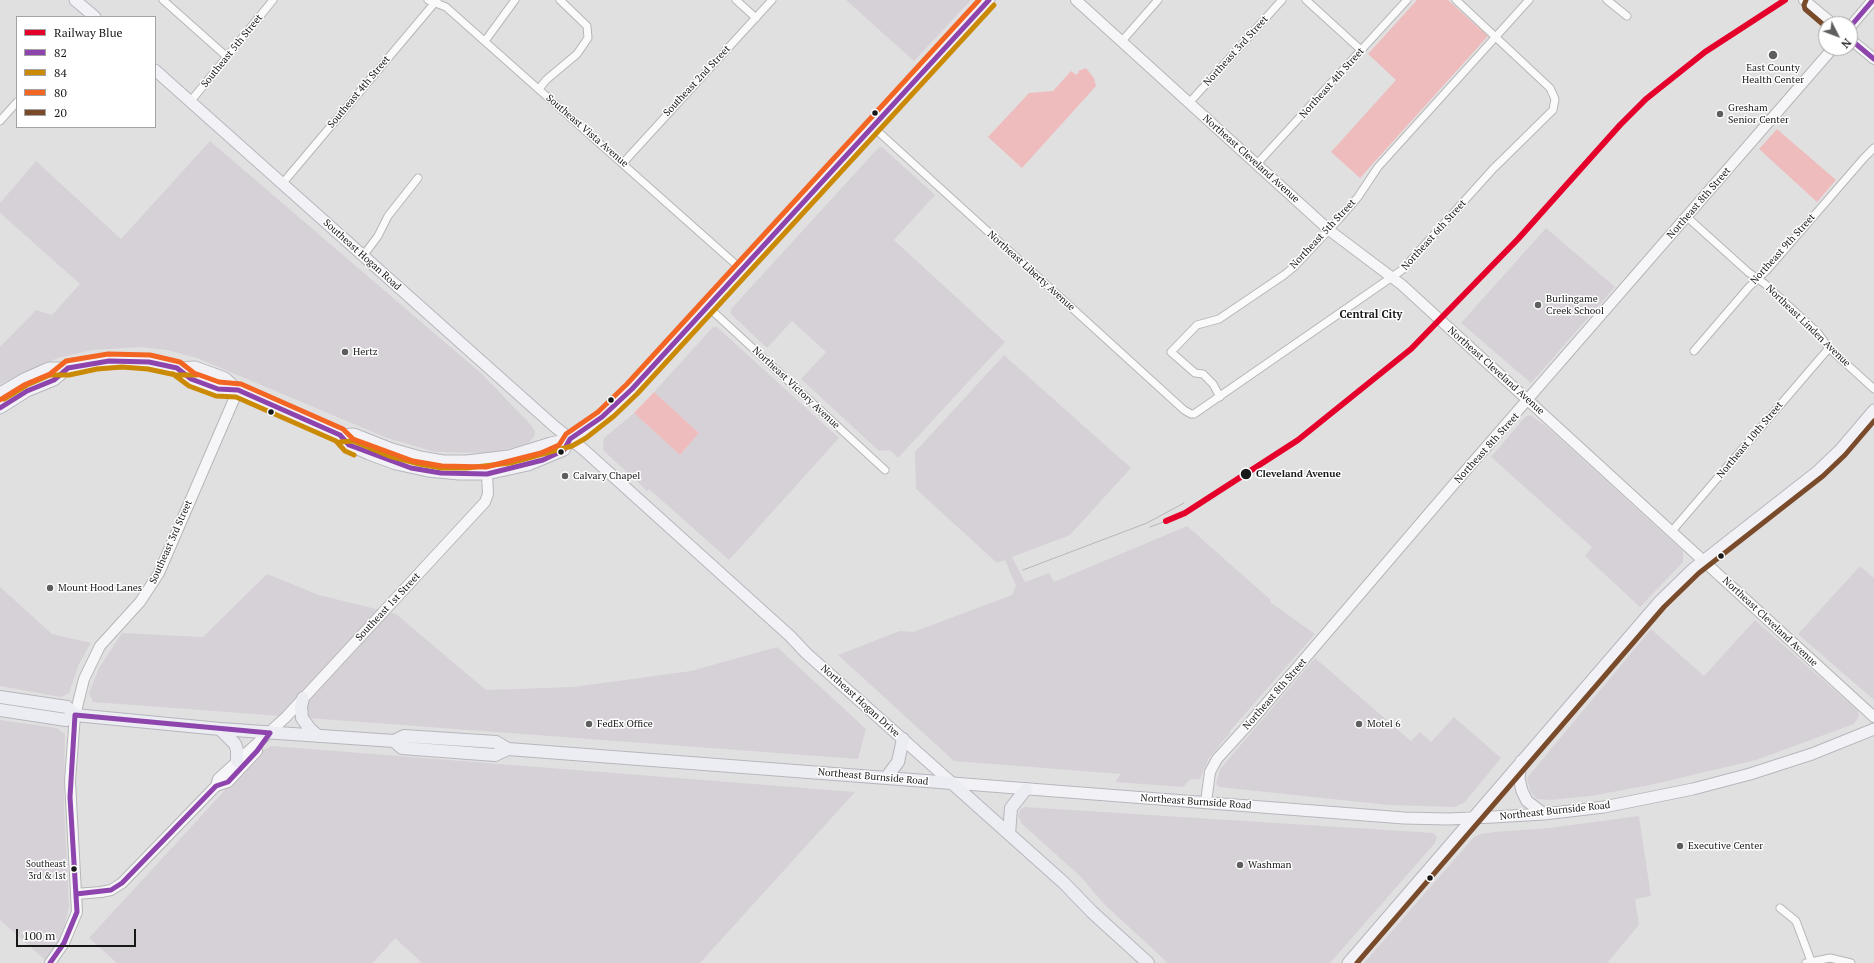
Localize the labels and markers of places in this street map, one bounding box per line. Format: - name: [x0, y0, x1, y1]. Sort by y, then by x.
- marker: East County Health Center: [1767, 49, 1779, 61]
- place label: East County Health Center: [1742, 62, 1804, 86]
- place label: Gresham Senior Center: [1728, 102, 1789, 126]
- unlabelled marker: [870, 108, 880, 118]
- marker: Gresham Senior Center: [1715, 109, 1725, 119]
- place label: Burlingame Creek School: [1546, 293, 1604, 316]
- marker: Burlingame Creek School: [1533, 300, 1543, 310]
- place label: Hertz: [353, 346, 378, 358]
- marker: Hertz: [340, 347, 350, 357]
- unlabelled marker: [606, 395, 616, 405]
- unlabelled marker: [266, 407, 276, 417]
- unlabelled marker: [556, 447, 566, 457]
- marker: Cleveland Avenue: [1239, 467, 1253, 481]
- place label: Cleveland Avenue: [1256, 468, 1341, 480]
- place label: Calvary Chapel: [573, 470, 640, 482]
- marker: Calvary Chapel: [560, 471, 570, 481]
- unlabelled marker: [1716, 551, 1726, 561]
- place label: Mount Hood Lanes: [58, 582, 142, 594]
- marker: Mount Hood Lanes: [45, 583, 55, 593]
- place label: FedEx Office: [597, 718, 653, 730]
- place label: Motel 6: [1367, 718, 1401, 730]
- marker: FedEx Office: [584, 719, 594, 729]
- marker: Motel 6: [1354, 719, 1364, 729]
- place label: Executive Center: [1688, 840, 1763, 852]
- marker: Executive Center: [1675, 841, 1685, 851]
- place label: Southeast 3rd & 1st: [26, 859, 66, 880]
- place label: Washman: [1248, 859, 1292, 871]
- marker: Washman: [1235, 860, 1245, 870]
- marker: Southeast 3rd & 1st: [69, 864, 79, 874]
- unlabelled marker: [1425, 873, 1435, 883]

